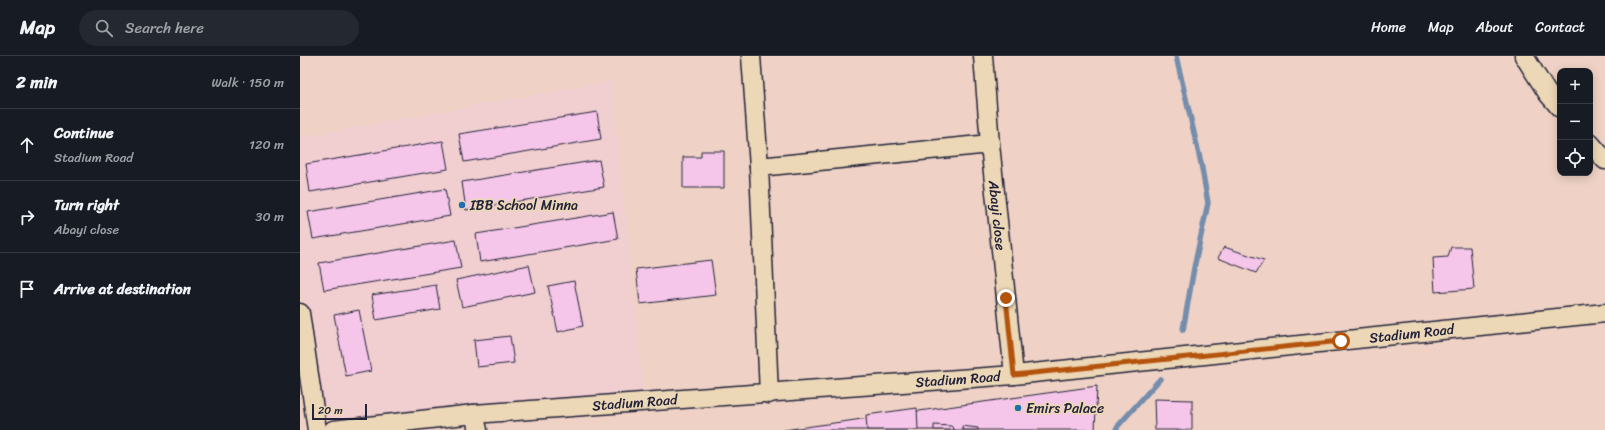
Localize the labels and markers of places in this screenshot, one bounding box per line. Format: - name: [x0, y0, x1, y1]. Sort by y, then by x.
- place label: IBB School Minna: [469, 193, 578, 218]
- marker: IBB School Minna: [457, 200, 467, 210]
- place label: Emirs Palace: [1026, 396, 1104, 421]
- marker: Emirs Palace: [1013, 403, 1023, 413]

